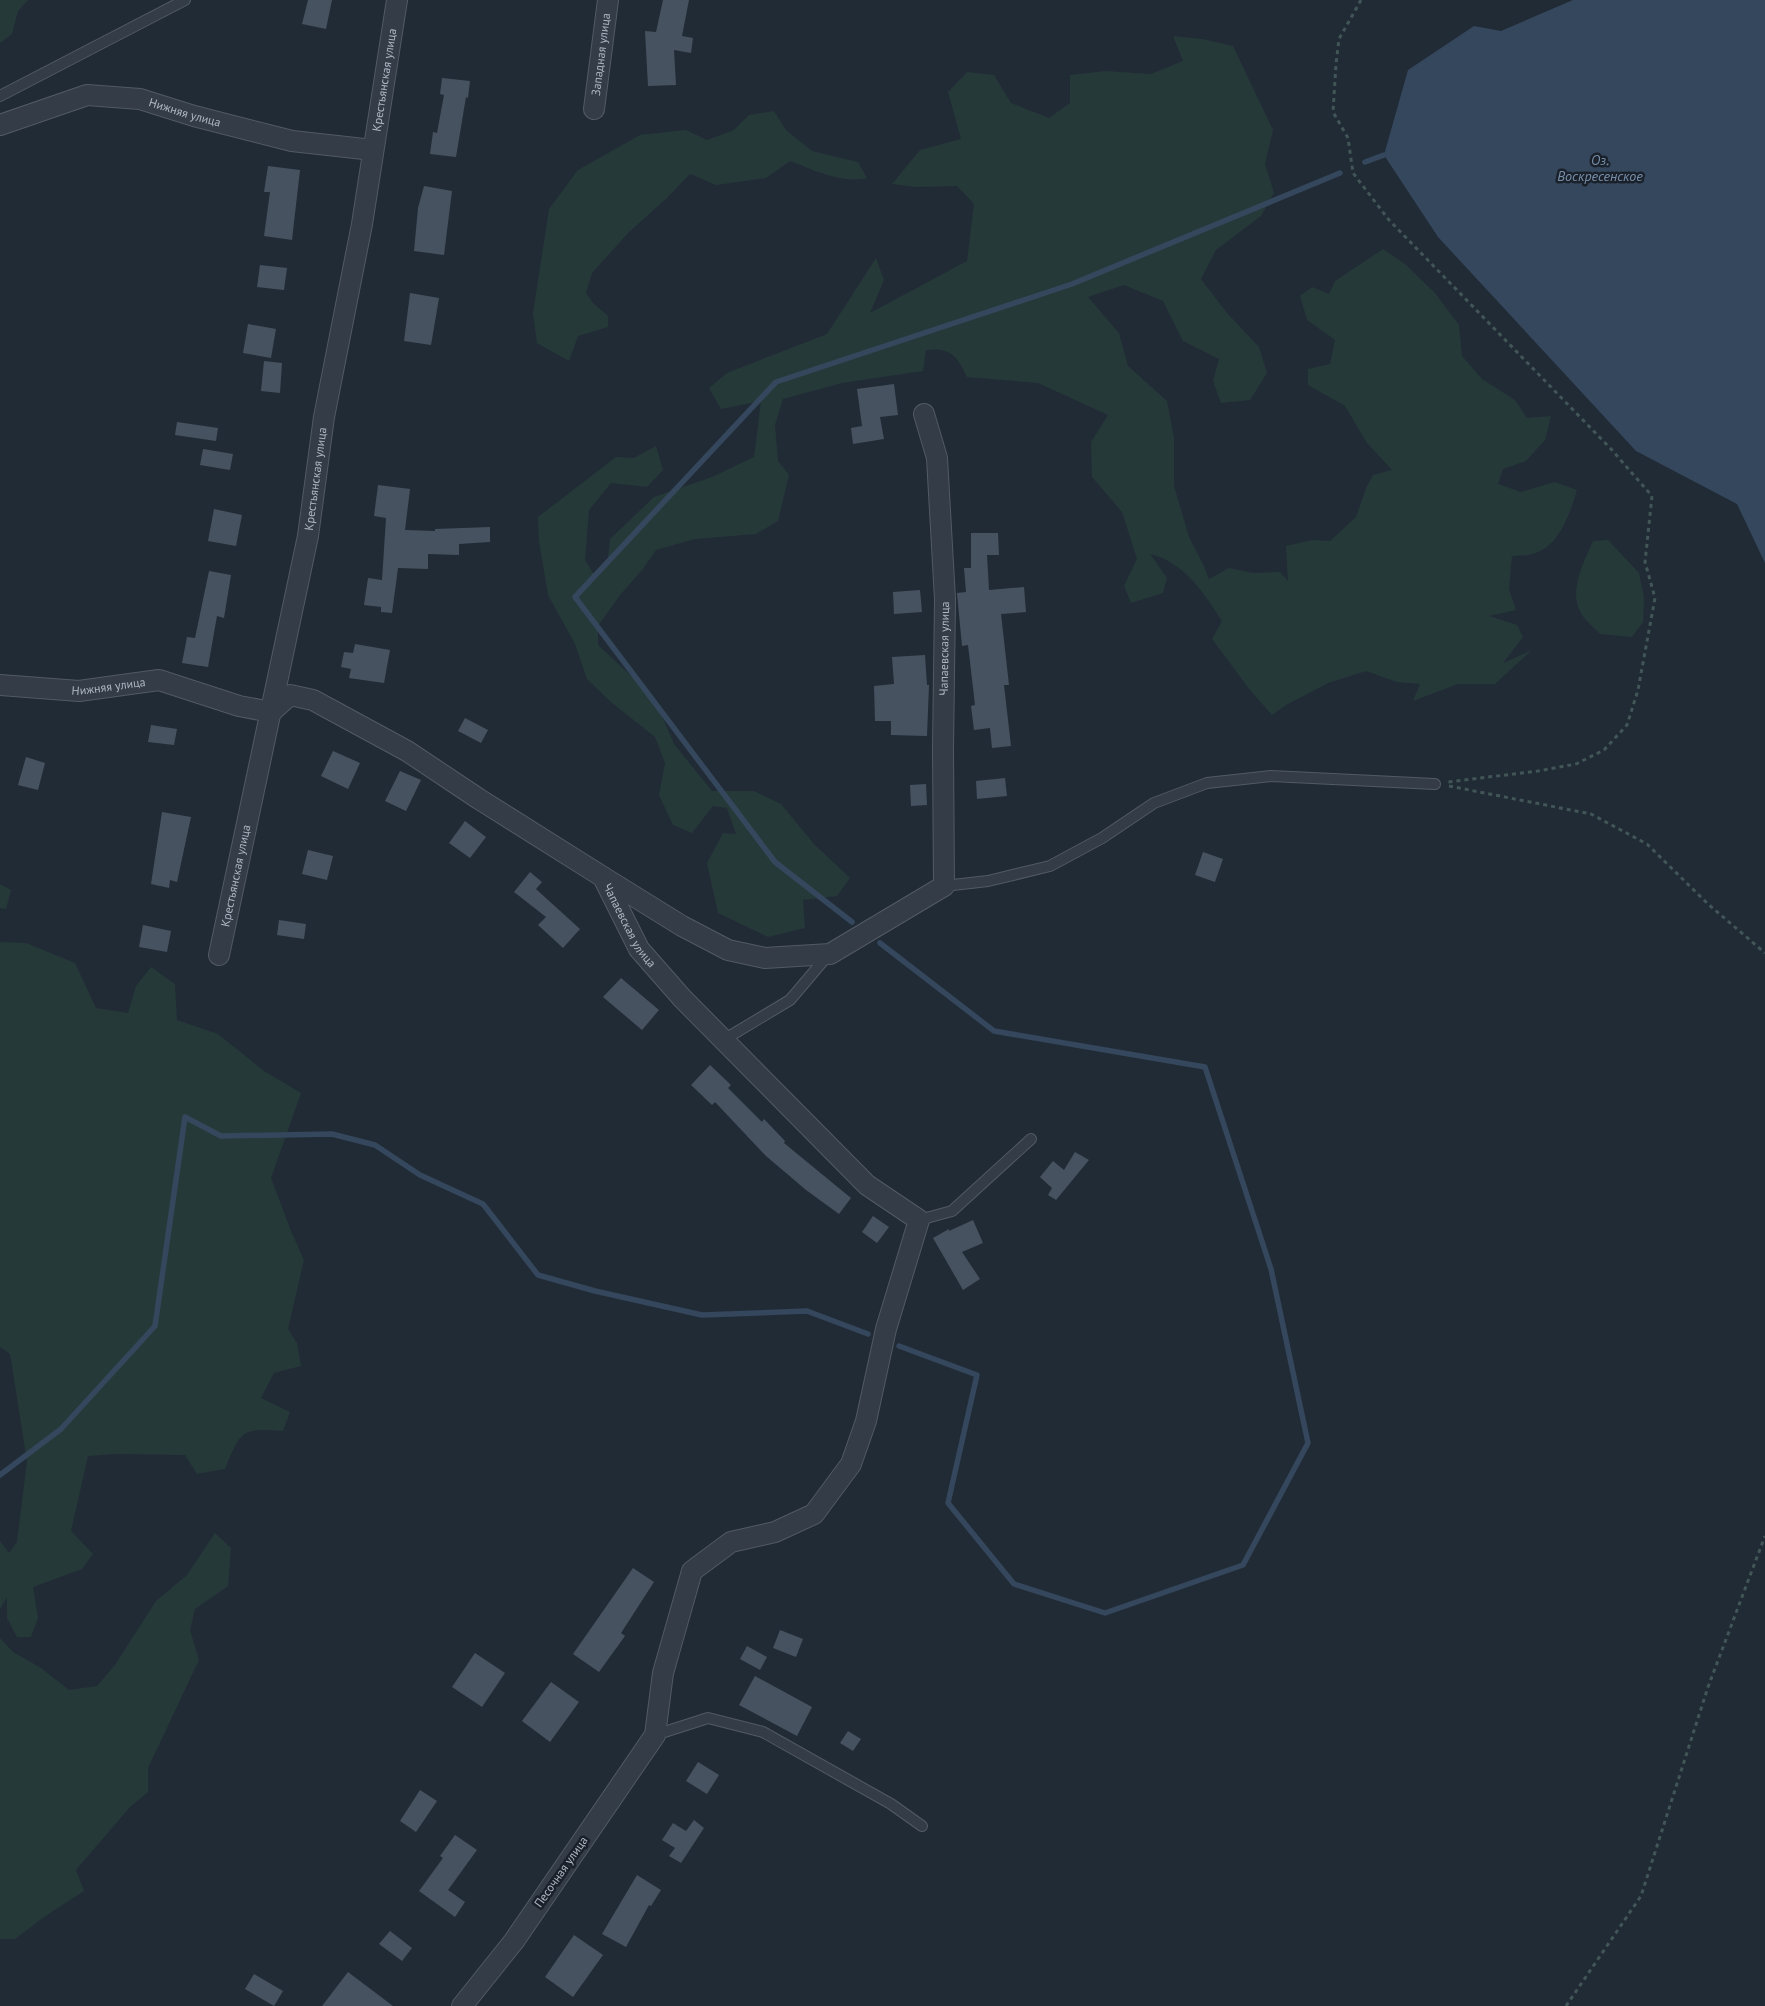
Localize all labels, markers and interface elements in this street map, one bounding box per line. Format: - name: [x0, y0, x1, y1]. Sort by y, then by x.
- street label: Западная улица: [588, 12, 613, 97]
- street label: Крестьянская улица: [369, 27, 399, 132]
- street label: Нижняя улица: [147, 94, 223, 130]
- water label: Оз. Воскресенское: [1557, 151, 1643, 185]
- street label: Крестьянская улица: [301, 426, 330, 531]
- street label: Чапаевская улица: [936, 601, 952, 696]
- street label: Нижняя улица: [71, 674, 146, 698]
- street label: Крестьянская улица: [217, 823, 254, 928]
- street label: Чапаевская улица: [600, 881, 660, 970]
- street label: Песочная улица: [531, 1833, 591, 1910]

